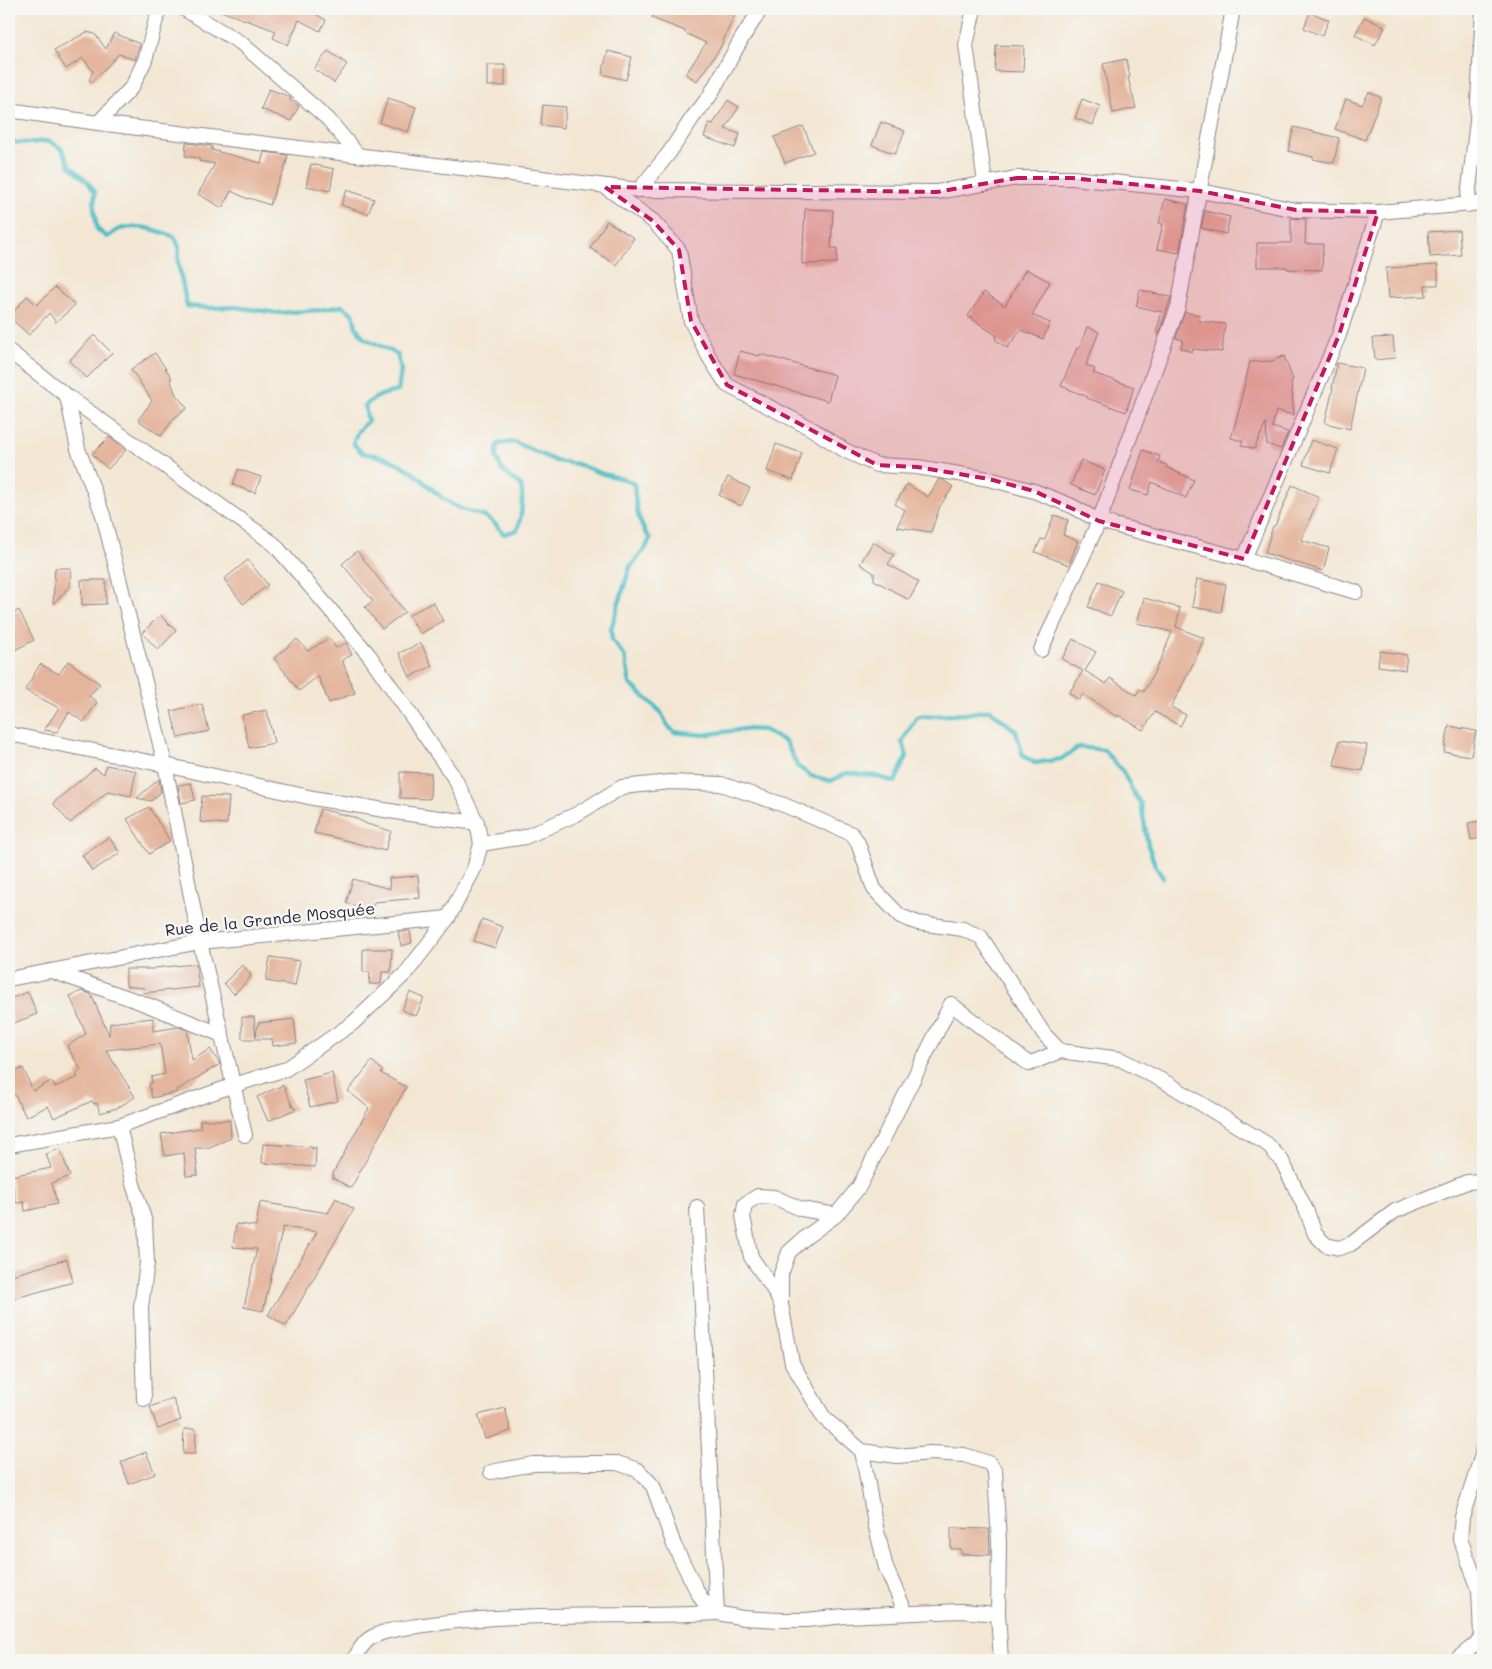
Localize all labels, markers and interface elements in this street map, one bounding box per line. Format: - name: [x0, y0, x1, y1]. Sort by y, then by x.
- street label: Rue de la Grande Mosquée: [164, 897, 376, 940]

